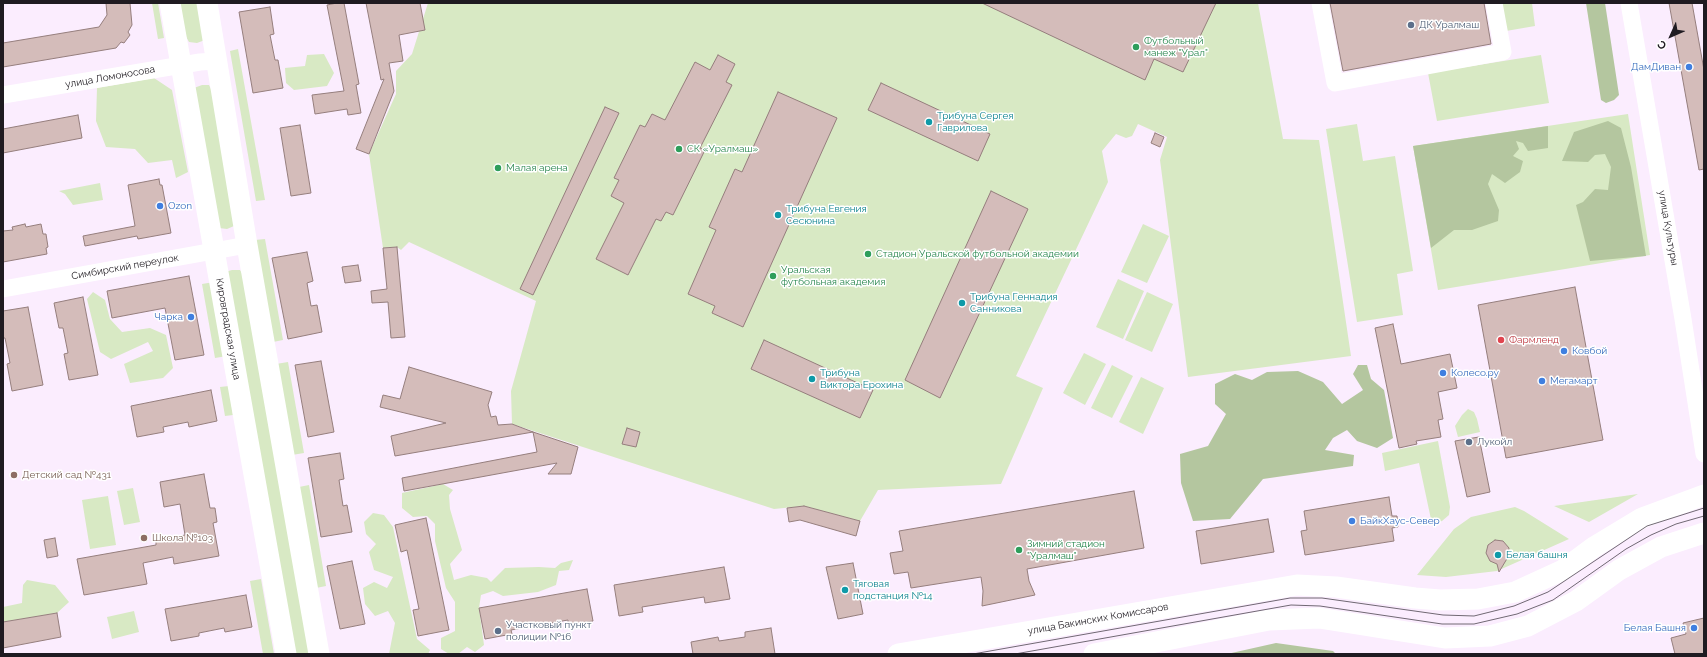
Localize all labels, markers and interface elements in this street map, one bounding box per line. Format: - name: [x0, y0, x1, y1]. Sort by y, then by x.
- north arrow: [1651, 16, 1691, 56]
- place label: ДК Уралмаш: [1419, 19, 1479, 31]
- marker: ДК Уралмаш: [1406, 20, 1416, 30]
- place label: Футбольный манеж "Урал": [1144, 35, 1208, 58]
- text: С: [1655, 38, 1669, 52]
- marker: Футбольный манеж "Урал": [1131, 42, 1141, 52]
- place label: ДамДиван: [1631, 61, 1681, 73]
- marker: ДамДиван: [1684, 62, 1694, 72]
- street label: улица Ломоносова: [64, 63, 156, 91]
- place label: Трибуна Сергея Гаврилова: [937, 110, 1013, 134]
- marker: Трибуна Сергея Гаврилова: [924, 117, 934, 127]
- place label: СК «Уралмаш»: [687, 143, 758, 155]
- marker: СК «Уралмаш»: [674, 144, 684, 154]
- place label: Малая арена: [506, 162, 568, 174]
- marker: Малая арена: [493, 163, 503, 173]
- street label: улица Культуры: [1655, 190, 1681, 266]
- place label: Ozon: [168, 200, 192, 212]
- marker: Ozon: [155, 201, 165, 211]
- place label: Трибуна Евгения Сесюнина: [786, 203, 867, 226]
- marker: Трибуна Евгения Сесюнина: [773, 210, 783, 220]
- place label: Стадион Уральской футбольной академии: [876, 248, 1079, 260]
- marker: Стадион Уральской футбольной академии: [863, 249, 873, 259]
- street label: Симбирский переулок: [70, 252, 180, 282]
- place label: Уральская футбольная академия: [781, 264, 885, 288]
- marker: Уральская футбольная академия: [768, 271, 778, 281]
- street label: Кировградская улица: [213, 277, 243, 381]
- place label: Трибуна Геннадия Санникова: [970, 291, 1058, 314]
- marker: Трибуна Геннадия Санникова: [957, 298, 967, 308]
- place label: Чарка: [154, 311, 183, 323]
- marker: Чарка: [186, 312, 196, 322]
- place label: Фармленд: [1509, 334, 1559, 346]
- marker: Фармленд: [1496, 335, 1506, 345]
- place label: Ковбой: [1572, 345, 1607, 357]
- marker: Ковбой: [1559, 346, 1569, 356]
- place label: Трибуна Виктора Ерохина: [820, 367, 903, 390]
- place label: Колесо.ру: [1451, 367, 1499, 379]
- marker: Колесо.ру: [1438, 368, 1448, 378]
- marker: Трибуна Виктора Ерохина: [807, 374, 817, 384]
- place label: Мегамарт: [1550, 375, 1597, 387]
- marker: Мегамарт: [1537, 376, 1547, 386]
- place label: Лукойл: [1477, 436, 1512, 448]
- marker: Лукойл: [1464, 437, 1474, 447]
- place label: Детский сад №431: [22, 469, 111, 481]
- marker: Детский сад №431: [9, 470, 19, 480]
- place label: БайкХаус-Север: [1360, 515, 1440, 527]
- marker: БайкХаус-Север: [1347, 516, 1357, 526]
- place label: Школа №103: [152, 532, 213, 544]
- marker: Школа №103: [139, 533, 149, 543]
- place label: Зимний стадион "Уралмаш": [1027, 538, 1105, 562]
- marker: Зимний стадион "Уралмаш": [1014, 545, 1024, 555]
- place label: Белая башня: [1506, 549, 1568, 561]
- marker: Белая башня: [1493, 550, 1503, 560]
- place label: Тяговая подстанция №14: [853, 578, 933, 602]
- marker: Тяговая подстанция №14: [840, 585, 850, 595]
- street label: улица Бакинских Комиссаров: [1027, 601, 1169, 637]
- place label: Участковый пункт полиции №16: [506, 619, 591, 642]
- place label: Белая Башня: [1624, 622, 1686, 634]
- marker: Белая Башня: [1689, 623, 1699, 633]
- marker: Участковый пункт полиции №16: [493, 626, 503, 636]

